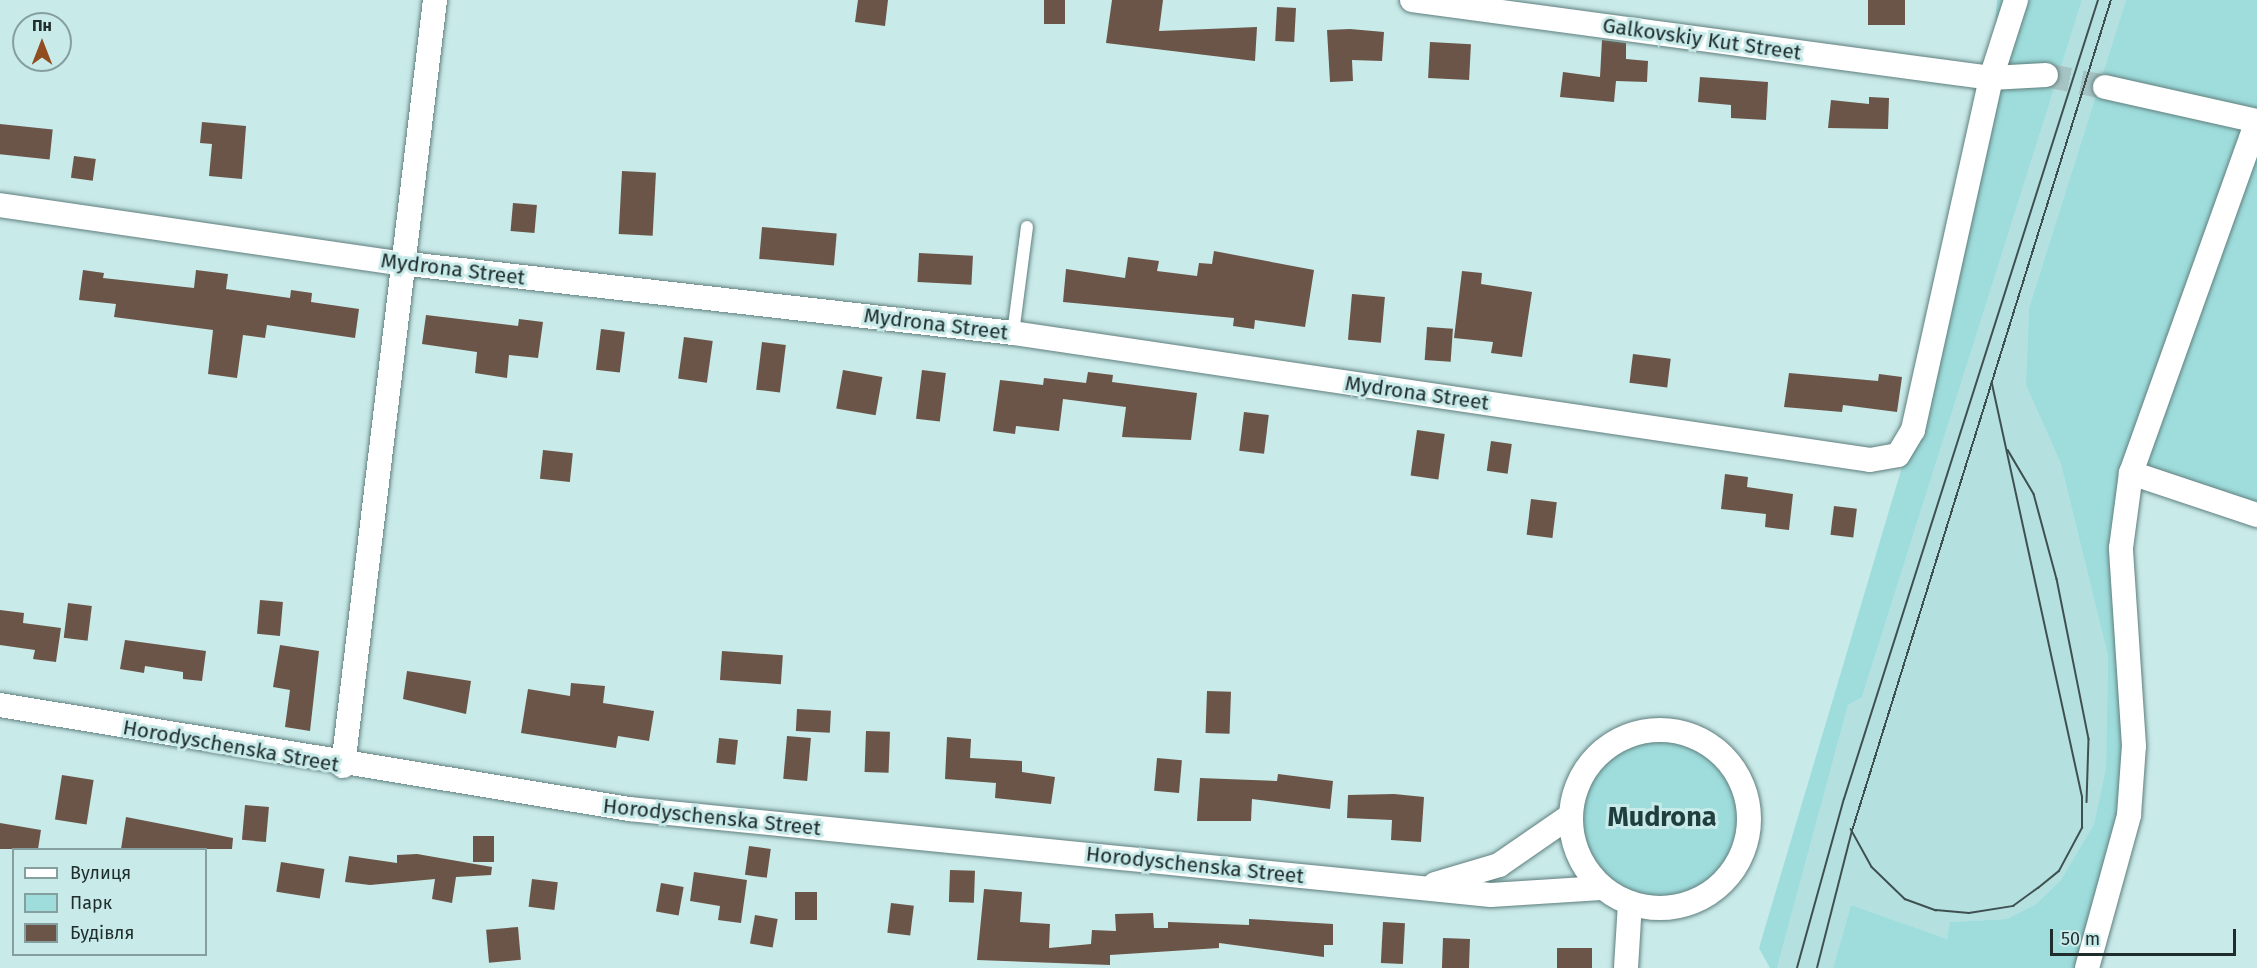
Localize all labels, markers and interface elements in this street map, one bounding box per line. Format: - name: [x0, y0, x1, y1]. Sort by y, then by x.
- north arrow: [12, 12, 72, 72]
- street label: Galkovskiy Kut Street: [1601, 13, 1803, 65]
- text: Пн: [32, 16, 52, 35]
- street label: Mydrona Street: [379, 248, 527, 290]
- street label: Mydrona Street: [862, 303, 1010, 345]
- street label: Mydrona Street: [1343, 370, 1491, 416]
- street label: Horodyschenska Street: [121, 715, 341, 777]
- street label: Horodyschenska Street: [602, 793, 822, 841]
- district label: Mudrona: [1607, 802, 1717, 834]
- street label: Horodyschenska Street: [1085, 841, 1305, 889]
- legend: [12, 848, 207, 956]
- text: Вулиця: [70, 862, 131, 884]
- text: Парк: [70, 892, 112, 914]
- scale bar: [2053, 917, 2239, 955]
- text: Будівля: [70, 922, 134, 944]
- text: 50 m: [2061, 928, 2100, 950]

